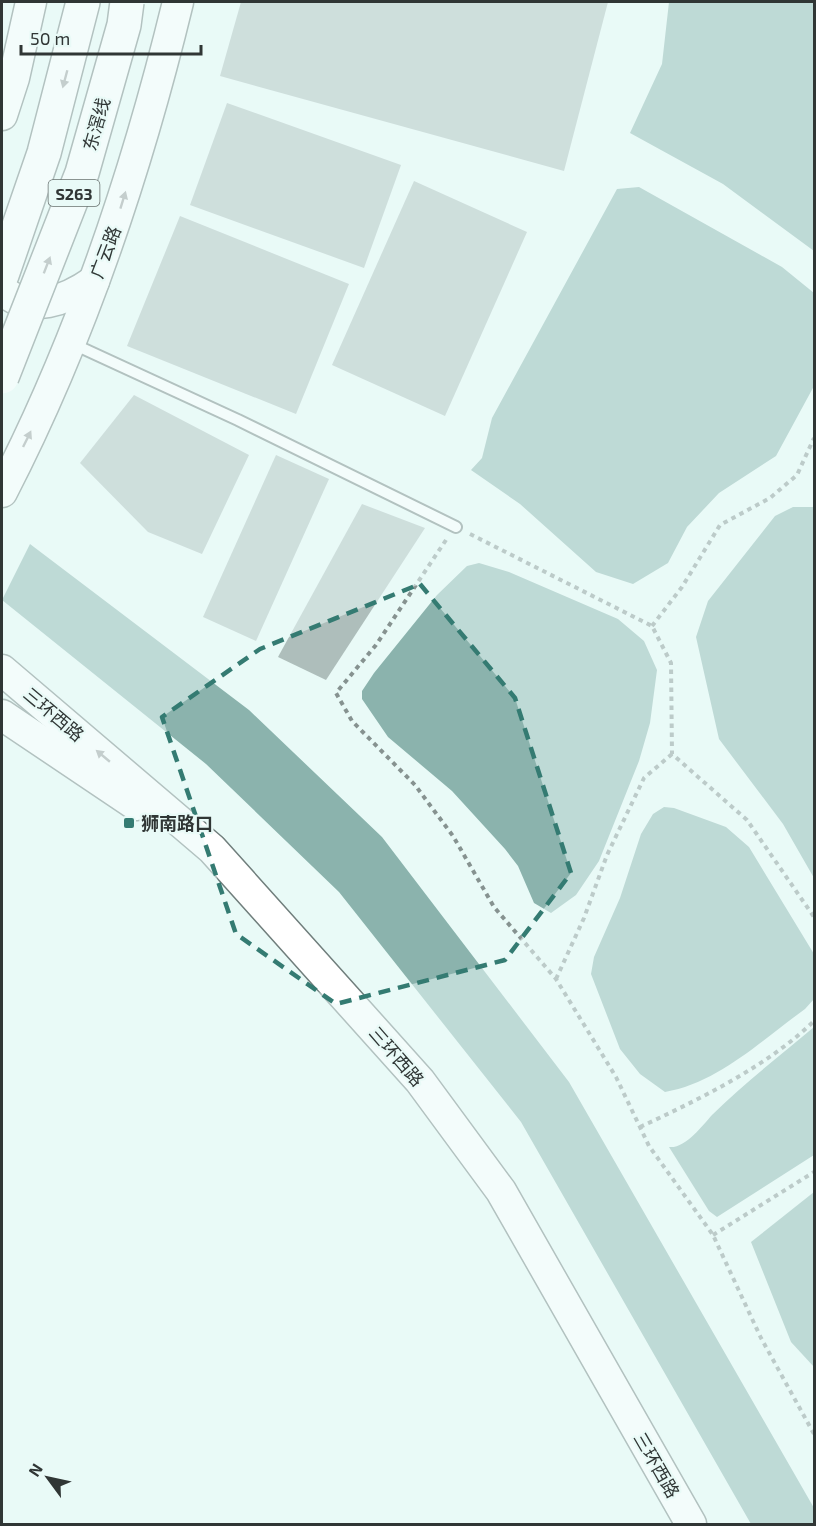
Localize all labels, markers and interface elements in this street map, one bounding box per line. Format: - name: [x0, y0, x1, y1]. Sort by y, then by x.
- scale bar: [21, 18, 201, 56]
- text: 50 m: [30, 27, 70, 49]
- one-way arrow: [59, 70, 69, 88]
- street label: 东滘线: [78, 95, 114, 153]
- road number: S263: [48, 180, 100, 206]
- one-way arrow: [119, 191, 129, 209]
- street label: 广云路: [85, 223, 125, 281]
- one-way arrow: [43, 256, 52, 274]
- one-way arrow: [23, 431, 32, 448]
- street label: 三环西路: [19, 682, 89, 746]
- one-way arrow: [96, 750, 111, 763]
- place label: 狮南路口: [141, 812, 213, 834]
- marker: 狮南路口: [122, 816, 136, 830]
- street label: 三环西路: [365, 1022, 429, 1090]
- street label: 三环西路: [629, 1428, 685, 1502]
- north arrow: [18, 1448, 78, 1508]
- text: N: [24, 1460, 46, 1480]

